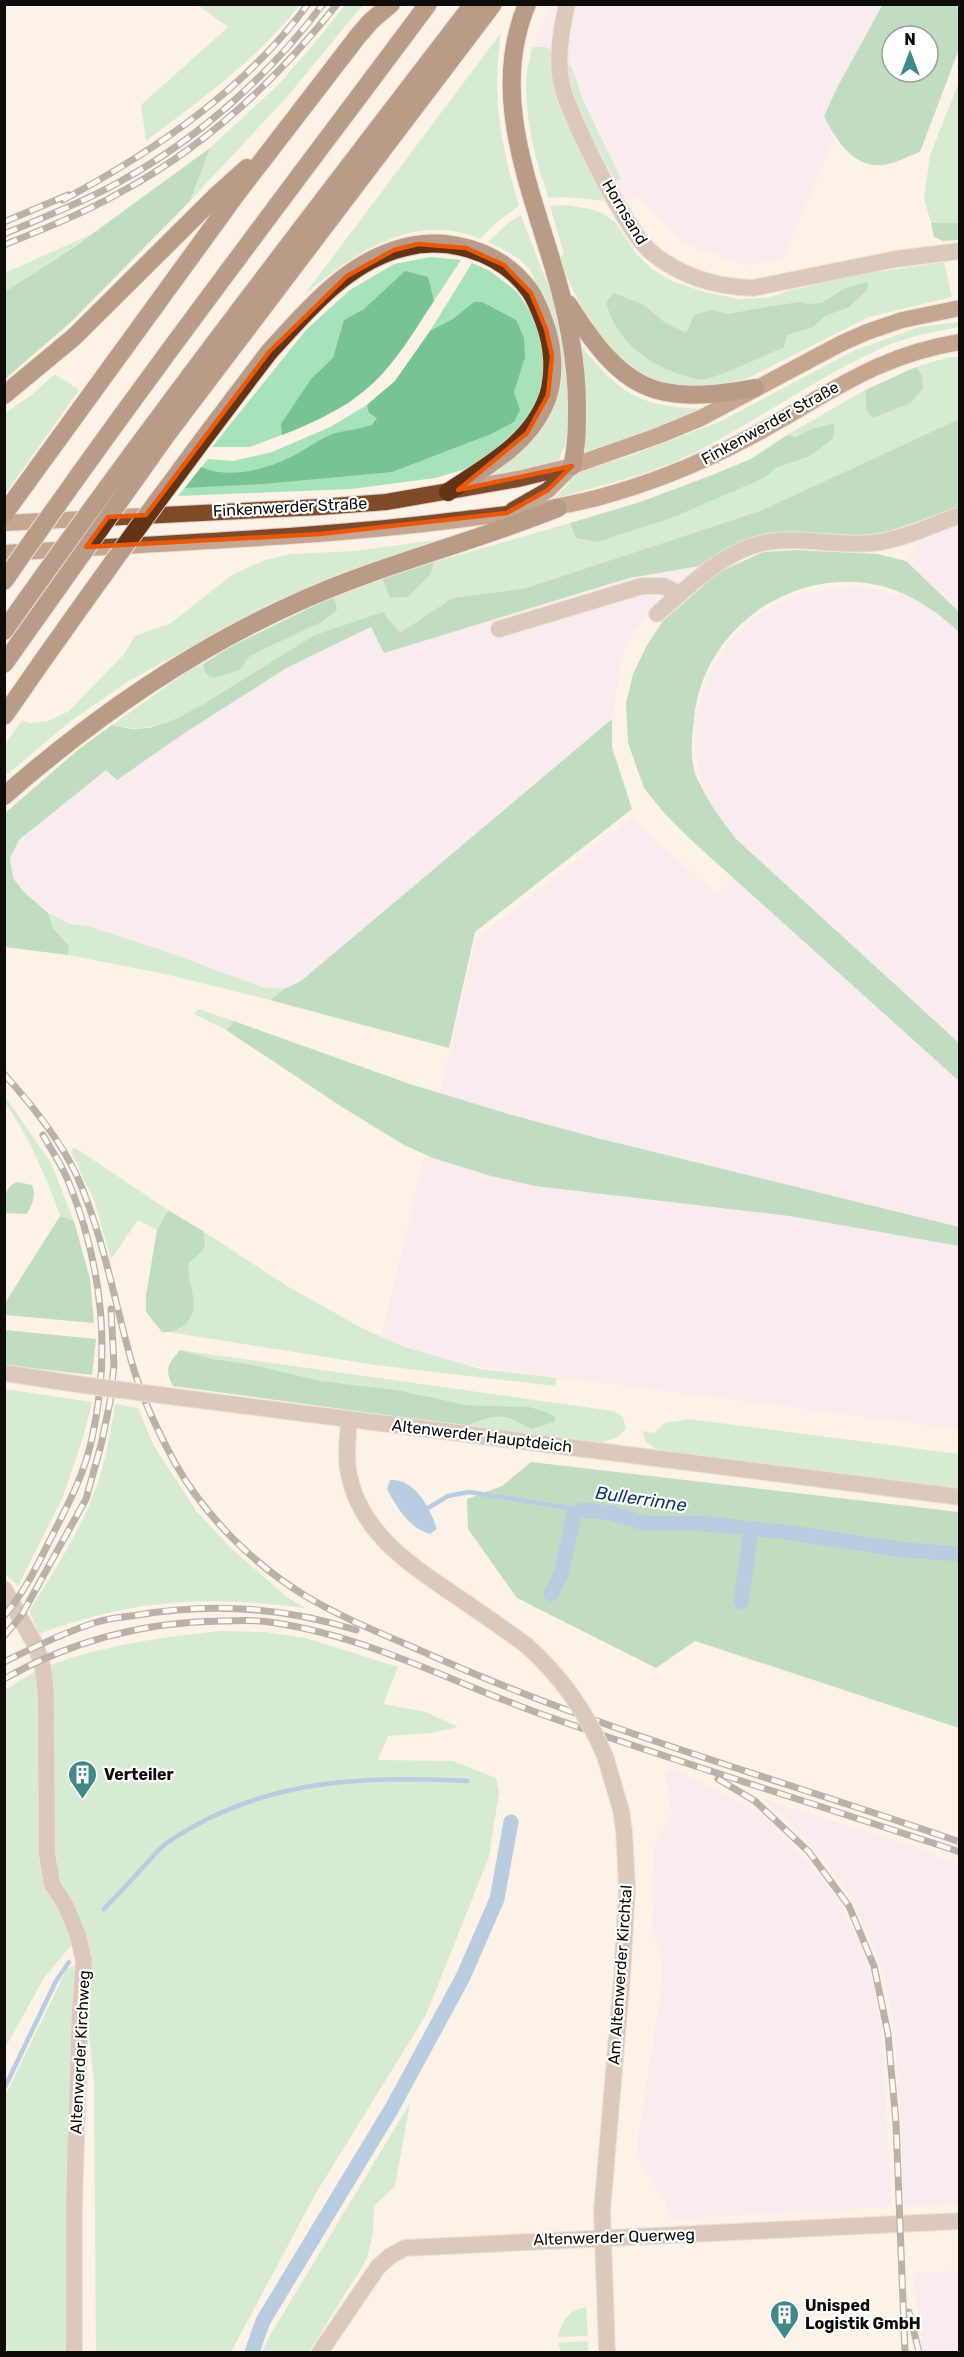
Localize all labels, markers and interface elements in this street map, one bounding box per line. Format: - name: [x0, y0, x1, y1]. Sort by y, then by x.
- north arrow: [880, 24, 940, 84]
- text: N: [904, 30, 916, 49]
- street label: Hornsand: [598, 176, 652, 248]
- street label: Finkenwerder Straße: [698, 377, 842, 469]
- street label: Finkenwerder Straße: [212, 493, 368, 521]
- street label: Altenwerder Hauptdeich: [391, 1416, 573, 1456]
- water label: Bullerrinne: [594, 1482, 688, 1516]
- building icon: Verteiler: [67, 1758, 99, 1800]
- place label: Verteiler: [104, 1765, 175, 1784]
- street label: Am Altenwerder Kirchtal: [604, 1884, 636, 2066]
- street label: Altenwerder Kirchweg: [66, 1970, 94, 2134]
- street label: Altenwerder Querweg: [533, 2225, 695, 2249]
- place label: Unisped Logistik GmbH: [805, 2296, 921, 2333]
- building icon: Unisped Logistik GmbH: [768, 2298, 800, 2340]

